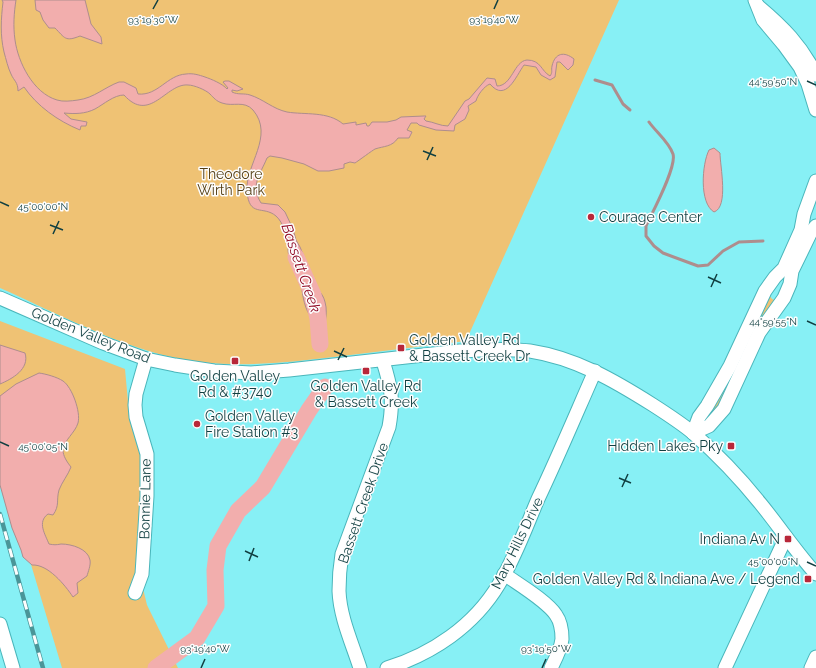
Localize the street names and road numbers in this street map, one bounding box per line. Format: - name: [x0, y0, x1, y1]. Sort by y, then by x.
- street label: Golden Valley Road: [29, 304, 153, 366]
- street label: Bassett Creek Drive: [335, 440, 391, 566]
- street label: Bonnie Lane: [136, 458, 154, 540]
- street label: Mary Hills Drive: [488, 494, 546, 592]

